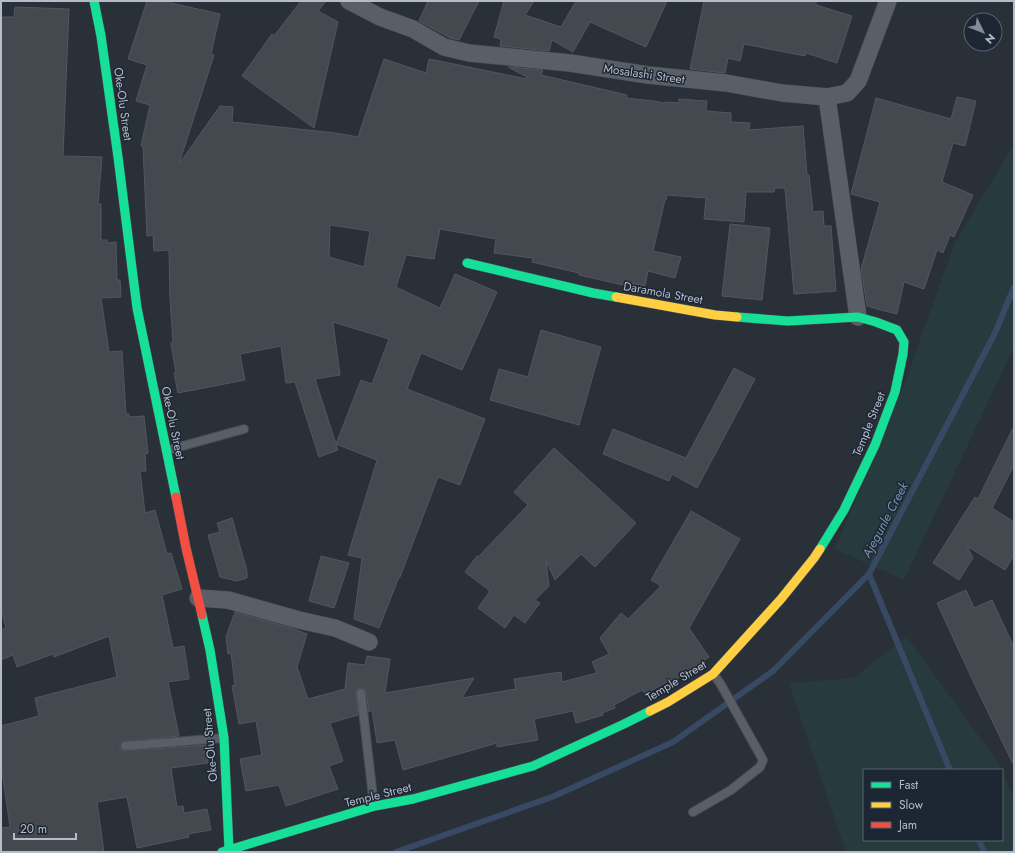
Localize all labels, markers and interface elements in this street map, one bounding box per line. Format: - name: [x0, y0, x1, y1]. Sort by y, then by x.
- north arrow: [963, 12, 1003, 52]
- text: N: [981, 30, 999, 47]
- street label: Mosalashi Street: [602, 59, 686, 89]
- street label: Oke-Olu Street: [109, 66, 137, 142]
- street label: Daramola Street: [622, 277, 704, 309]
- street label: Oke-Olu Street: [156, 385, 190, 461]
- street label: Temple Street: [848, 389, 890, 459]
- water label: Ajegunle Creek: [857, 478, 913, 562]
- street label: Temple Street: [642, 656, 710, 706]
- street label: Oke-Olu Street: [198, 707, 222, 783]
- legend: [863, 769, 1003, 841]
- text: Fast: [899, 776, 918, 794]
- street label: Temple Street: [343, 778, 413, 812]
- text: Slow: [899, 796, 924, 814]
- scale bar: [14, 815, 76, 841]
- text: Jam: [897, 816, 917, 834]
- text: 20 m: [20, 820, 47, 838]

